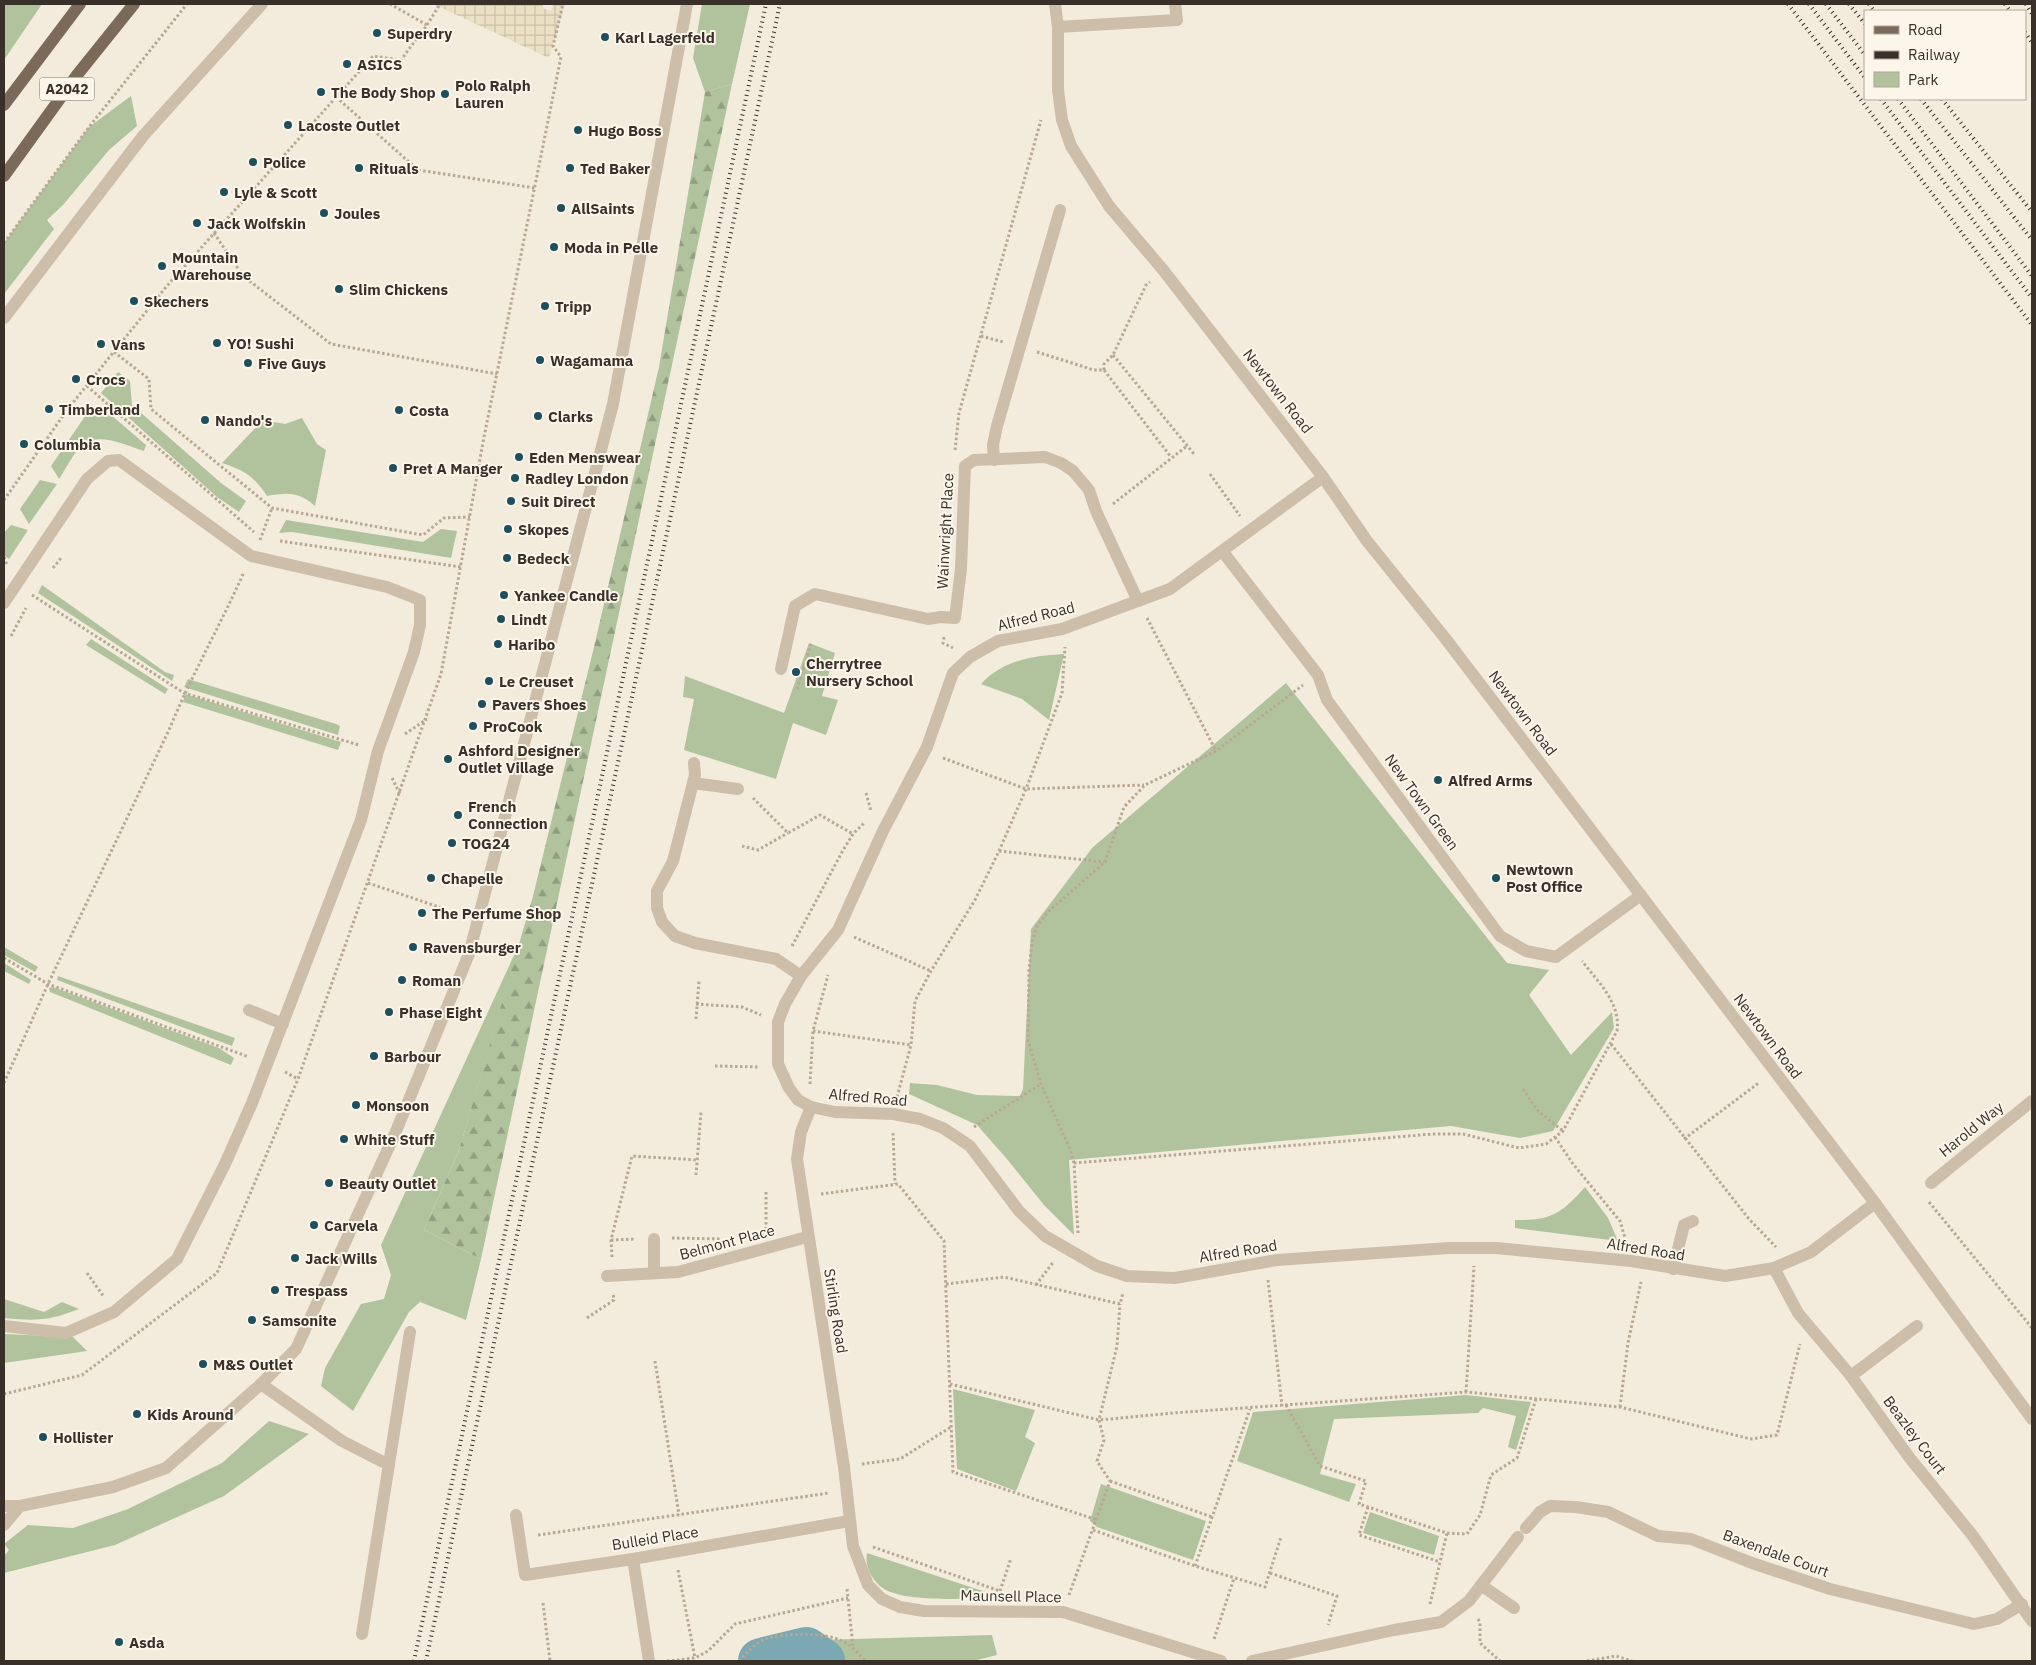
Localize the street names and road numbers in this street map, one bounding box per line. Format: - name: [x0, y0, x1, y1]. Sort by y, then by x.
- road number: A2042: [40, 78, 94, 100]
- street label: Newtown Road: [1239, 345, 1317, 437]
- street label: Wainwright Place: [932, 472, 958, 590]
- street label: Alfred Road: [995, 597, 1077, 635]
- street label: Newtown Road: [1485, 667, 1561, 759]
- street label: New Town Green: [1381, 750, 1463, 854]
- street label: Newtown Road: [1730, 990, 1806, 1082]
- street label: Alfred Road: [828, 1084, 908, 1110]
- street label: Harold Way: [1935, 1097, 2007, 1161]
- street label: Belmont Place: [677, 1220, 777, 1264]
- street label: Alfred Road: [1606, 1233, 1686, 1265]
- street label: Alfred Road: [1198, 1235, 1278, 1267]
- street label: Stirling Road: [820, 1267, 852, 1355]
- street label: Beazley Court: [1879, 1392, 1951, 1478]
- street label: Bulleid Place: [610, 1522, 700, 1554]
- street label: Baxendale Court: [1720, 1525, 1832, 1581]
- street label: Maunsell Place: [960, 1586, 1062, 1606]

